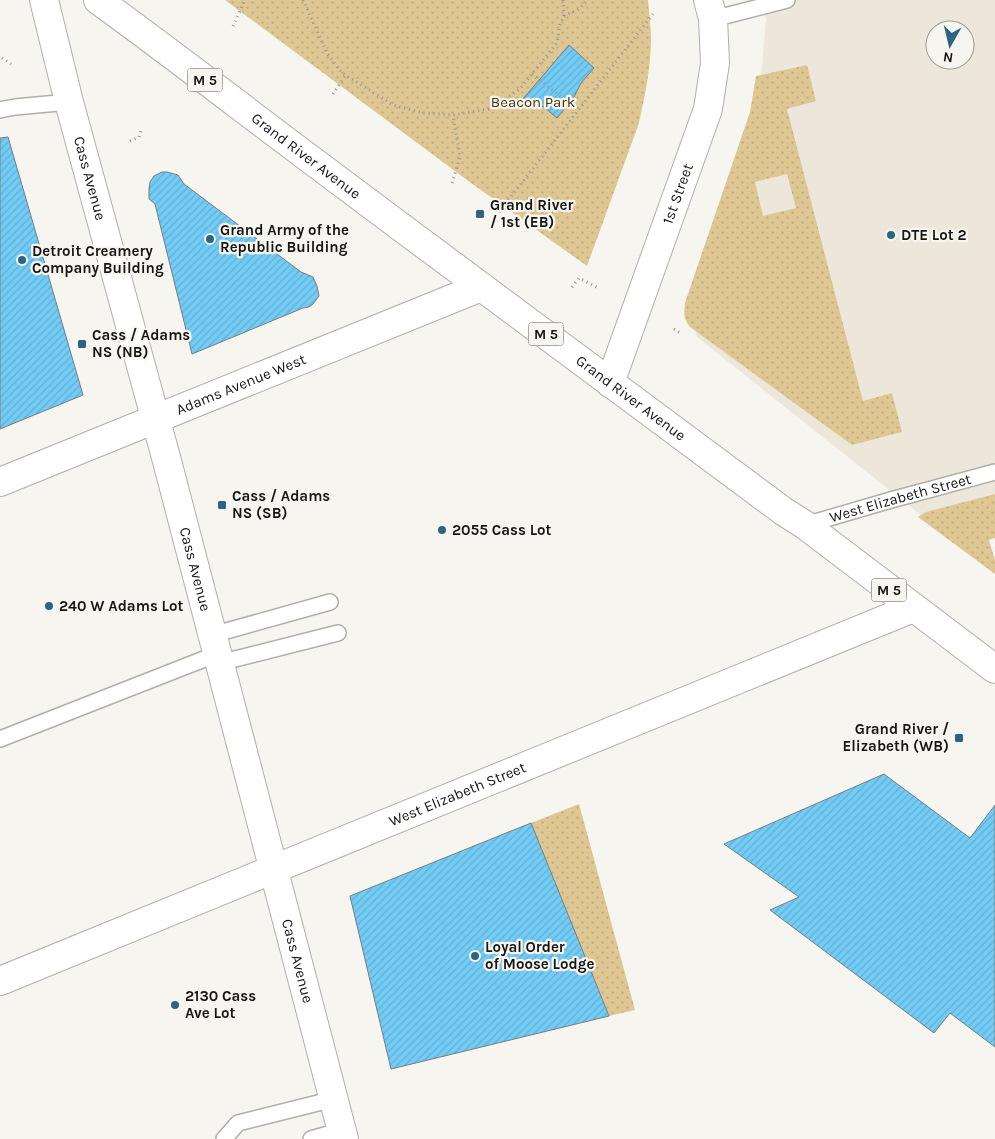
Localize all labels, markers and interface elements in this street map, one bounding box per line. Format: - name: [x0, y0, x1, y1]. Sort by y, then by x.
- north arrow: [925, 20, 975, 70]
- text: N: [942, 48, 954, 66]
- road number: M 5: [188, 68, 222, 92]
- park label: Beacon Park: [491, 93, 575, 111]
- street label: Grand River Avenue: [248, 109, 364, 203]
- street label: Cass Avenue: [70, 134, 110, 222]
- street label: 1st Street: [659, 161, 697, 227]
- place label: Grand River / 1st (EB): [490, 196, 573, 231]
- marker: Grand River / 1st (EB): [474, 208, 486, 220]
- place label: Grand Army of the Republic Building: [220, 221, 349, 256]
- place label: DTE Lot 2: [901, 226, 967, 244]
- marker: DTE Lot 2: [885, 229, 897, 241]
- marker: Grand Army of the Republic Building: [204, 233, 216, 245]
- place label: Detroit Creamery Company Building: [32, 242, 164, 277]
- marker: Detroit Creamery Company Building: [16, 254, 28, 266]
- road number: M 5: [528, 322, 564, 346]
- place label: Cass / Adams NS (NB): [92, 326, 190, 361]
- marker: Cass / Adams NS (NB): [76, 338, 88, 350]
- street label: Adams Avenue West: [173, 350, 309, 419]
- street label: Grand River Avenue: [572, 351, 689, 445]
- street label: West Elizabeth Street: [827, 470, 973, 526]
- place label: Cass / Adams NS (SB): [232, 487, 330, 522]
- marker: Cass / Adams NS (SB): [216, 499, 228, 511]
- place label: 2055 Cass Lot: [452, 521, 552, 539]
- marker: 2055 Cass Lot: [436, 524, 448, 536]
- street label: Cass Avenue: [176, 525, 215, 613]
- road number: M 5: [872, 578, 906, 602]
- place label: 240 W Adams Lot: [59, 597, 183, 615]
- marker: 240 W Adams Lot: [43, 600, 55, 612]
- place label: Grand River / Elizabeth (WB): [842, 720, 949, 755]
- marker: Grand River / Elizabeth (WB): [953, 732, 965, 744]
- street label: West Elizabeth Street: [386, 758, 529, 830]
- street label: Cass Avenue: [278, 917, 317, 1005]
- place label: Loyal Order of Moose Lodge: [485, 938, 594, 973]
- marker: Loyal Order of Moose Lodge: [469, 950, 481, 962]
- place label: 2130 Cass Ave Lot: [185, 987, 256, 1022]
- marker: 2130 Cass Ave Lot: [169, 999, 181, 1011]

